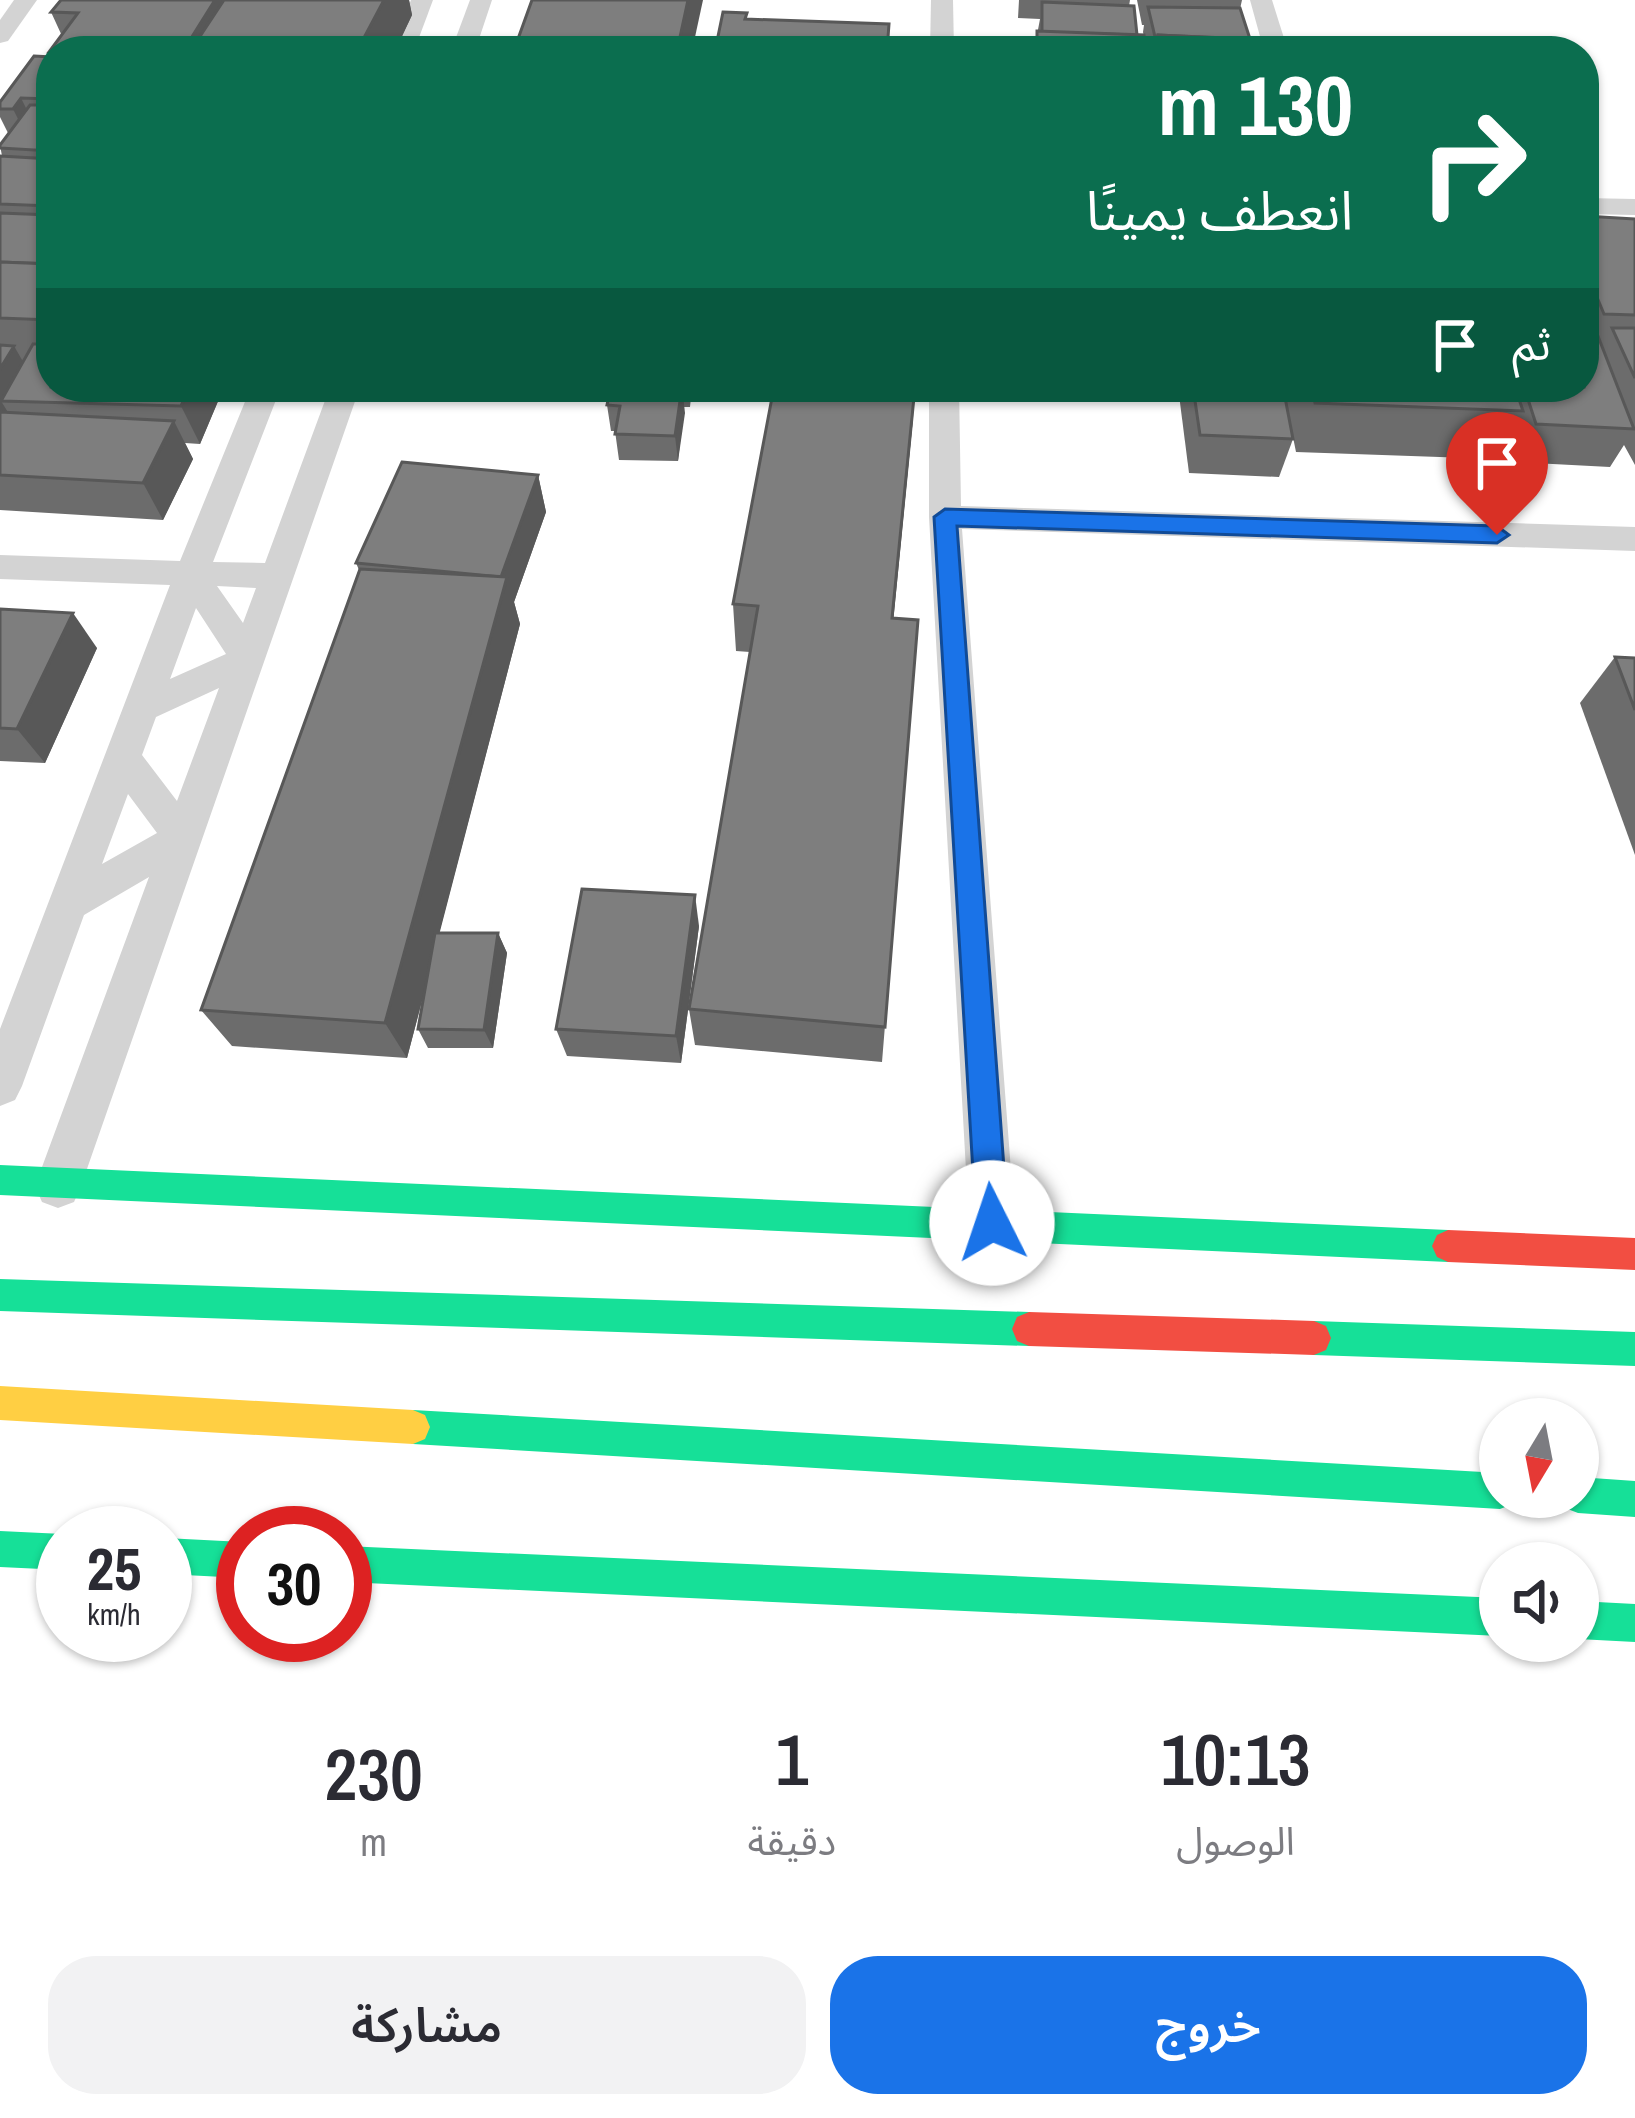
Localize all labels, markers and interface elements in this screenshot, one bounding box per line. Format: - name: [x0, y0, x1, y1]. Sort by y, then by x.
- text: 130 m: [1158, 48, 1353, 161]
- icon: right: [1395, 84, 1551, 240]
- text: انعطف يمينًا: [1086, 174, 1353, 247]
- icon: arrive: [1422, 312, 1488, 378]
- text: ثم: [1512, 313, 1551, 374]
- pin: [1446, 412, 1548, 535]
- icon: arrive: [1464, 430, 1530, 496]
- position arrow: [929, 1160, 1055, 1286]
- north arrow: [1479, 1398, 1599, 1518]
- map controls: [1479, 1398, 1599, 1662]
- speed limit sign: 30: [216, 1506, 372, 1662]
- text: 25: [87, 1528, 141, 1609]
- button: sound: [1479, 1542, 1599, 1662]
- text: km/h: [87, 1594, 141, 1634]
- text: 1: [775, 1710, 808, 1807]
- text: 10:13: [1161, 1710, 1311, 1807]
- text: 230: [324, 1725, 423, 1822]
- text: دقيقة: [747, 1815, 836, 1867]
- text: الوصول: [1176, 1815, 1295, 1867]
- text: m: [360, 1816, 387, 1868]
- button: مشاركة: [48, 1956, 806, 2094]
- button: خروج: [830, 1956, 1587, 2094]

